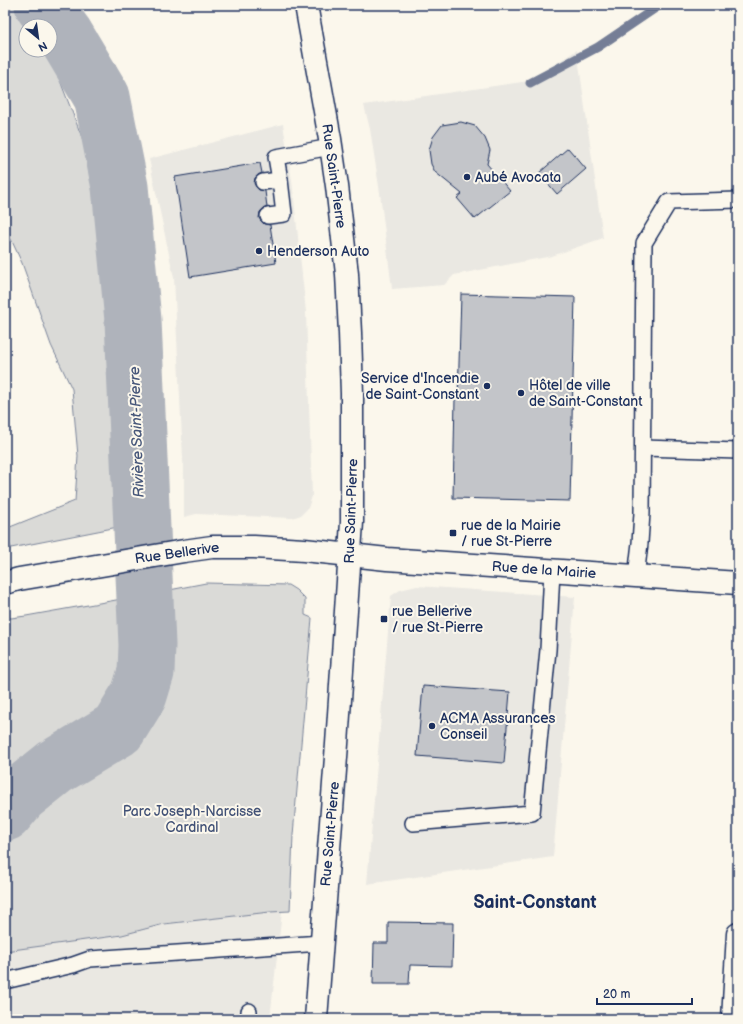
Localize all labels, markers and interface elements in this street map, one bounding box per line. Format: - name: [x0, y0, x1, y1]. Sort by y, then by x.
- north arrow: [18, 18, 58, 58]
- text: N: [36, 39, 49, 54]
- street label: Rue Saint-Pierre: [318, 123, 350, 229]
- place label: Aubé Avocata: [475, 169, 561, 186]
- marker: Aubé Avocata: [462, 172, 472, 182]
- place label: Henderson Auto: [267, 243, 369, 260]
- marker: Henderson Auto: [254, 246, 264, 256]
- water label: Rivière Saint-Pierre: [125, 366, 149, 498]
- place label: Service d'Incendie de Saint-Constant: [361, 370, 480, 403]
- place label: Hôtel de ville de Saint-Constant: [529, 377, 643, 410]
- marker: Service d'Incendie de Saint-Constant: [482, 381, 492, 391]
- marker: Hôtel de ville de Saint-Constant: [516, 388, 526, 398]
- street label: Rue Saint-Pierre: [341, 458, 361, 564]
- place label: rue de la Mairie / rue St-Pierre: [461, 517, 561, 550]
- marker: rue de la Mairie / rue St-Pierre: [448, 528, 458, 538]
- street label: Rue Bellerive: [134, 539, 220, 567]
- street label: Rue de la Mairie: [491, 558, 597, 582]
- place label: rue Bellerive / rue St-Pierre: [392, 603, 483, 636]
- marker: rue Bellerive / rue St-Pierre: [379, 614, 389, 624]
- place label: ACMA Assurances Conseil: [440, 710, 556, 743]
- marker: ACMA Assurances Conseil: [427, 721, 437, 731]
- street label: Rue Saint-Pierre: [317, 781, 343, 887]
- park label: Parc Joseph-Narcisse Cardinal: [123, 803, 261, 836]
- district label: Saint-Constant: [473, 892, 597, 913]
- scale bar: [597, 980, 692, 1006]
- text: 20 m: [603, 987, 630, 1002]

